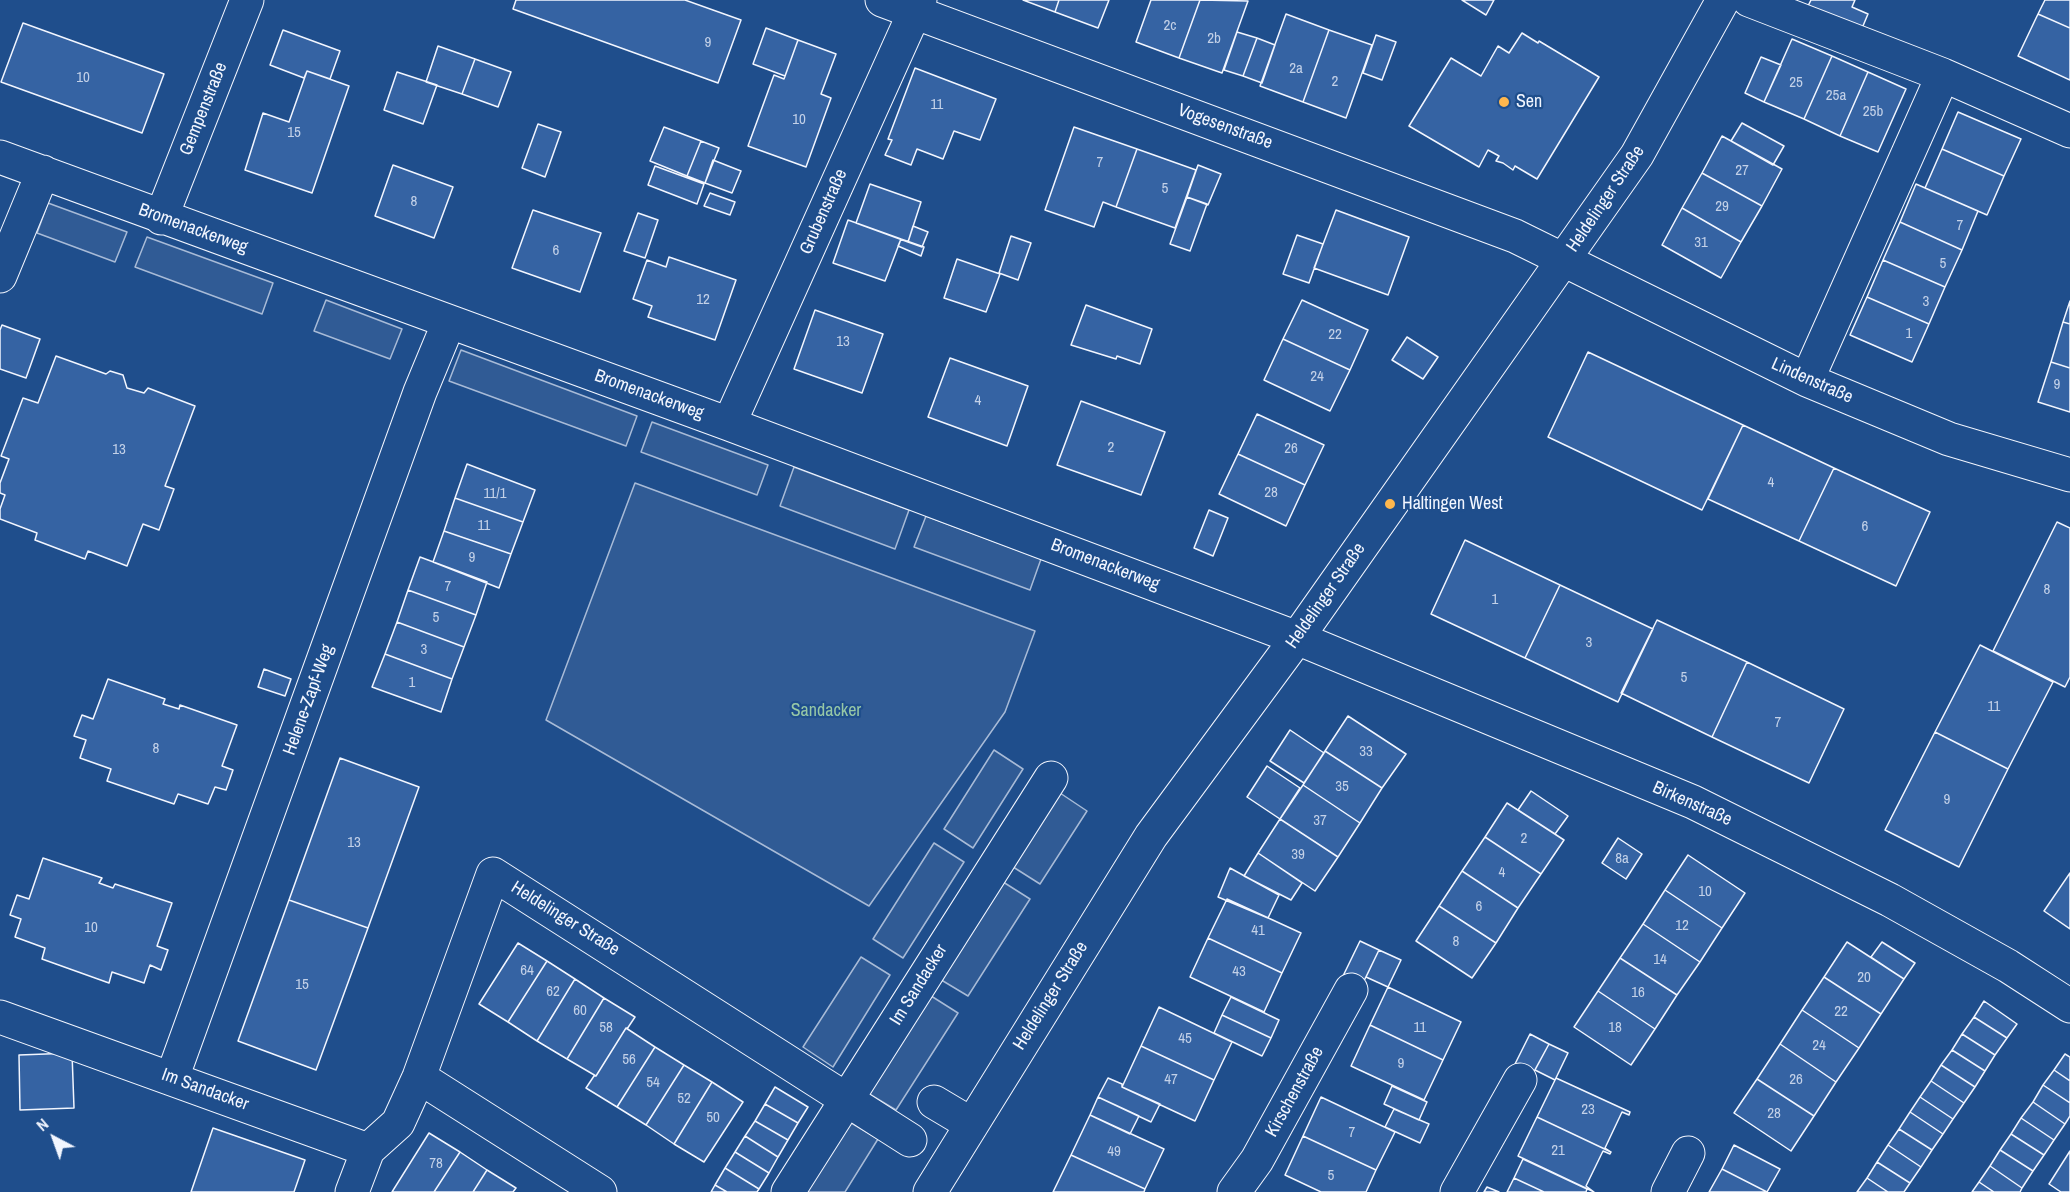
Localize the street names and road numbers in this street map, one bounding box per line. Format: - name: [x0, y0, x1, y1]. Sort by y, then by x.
- street label: Gempenstraße: [176, 59, 232, 159]
- street label: Vogesenstraße: [1175, 100, 1275, 154]
- street label: Heldelinger Straße: [1562, 142, 1650, 256]
- street label: Grubenstraße: [796, 166, 852, 258]
- street label: Bromenackerweg: [135, 199, 251, 259]
- street label: Lindenstraße: [1768, 353, 1856, 409]
- street label: Bromenackerweg: [591, 365, 707, 425]
- street label: Bromenackerweg: [1048, 534, 1162, 596]
- street label: Heldelinger Straße: [1282, 539, 1370, 653]
- street label: Helene-Zapf-Weg: [279, 642, 339, 758]
- street label: Birkenstraße: [1649, 777, 1735, 831]
- street label: Heldelinger Straße: [507, 877, 623, 961]
- street label: Heldelinger Straße: [1009, 938, 1093, 1054]
- street label: Im Sandacker: [886, 941, 952, 1029]
- street label: Kirschenstraße: [1261, 1043, 1329, 1141]
- street label: Im Sandacker: [159, 1064, 251, 1116]

